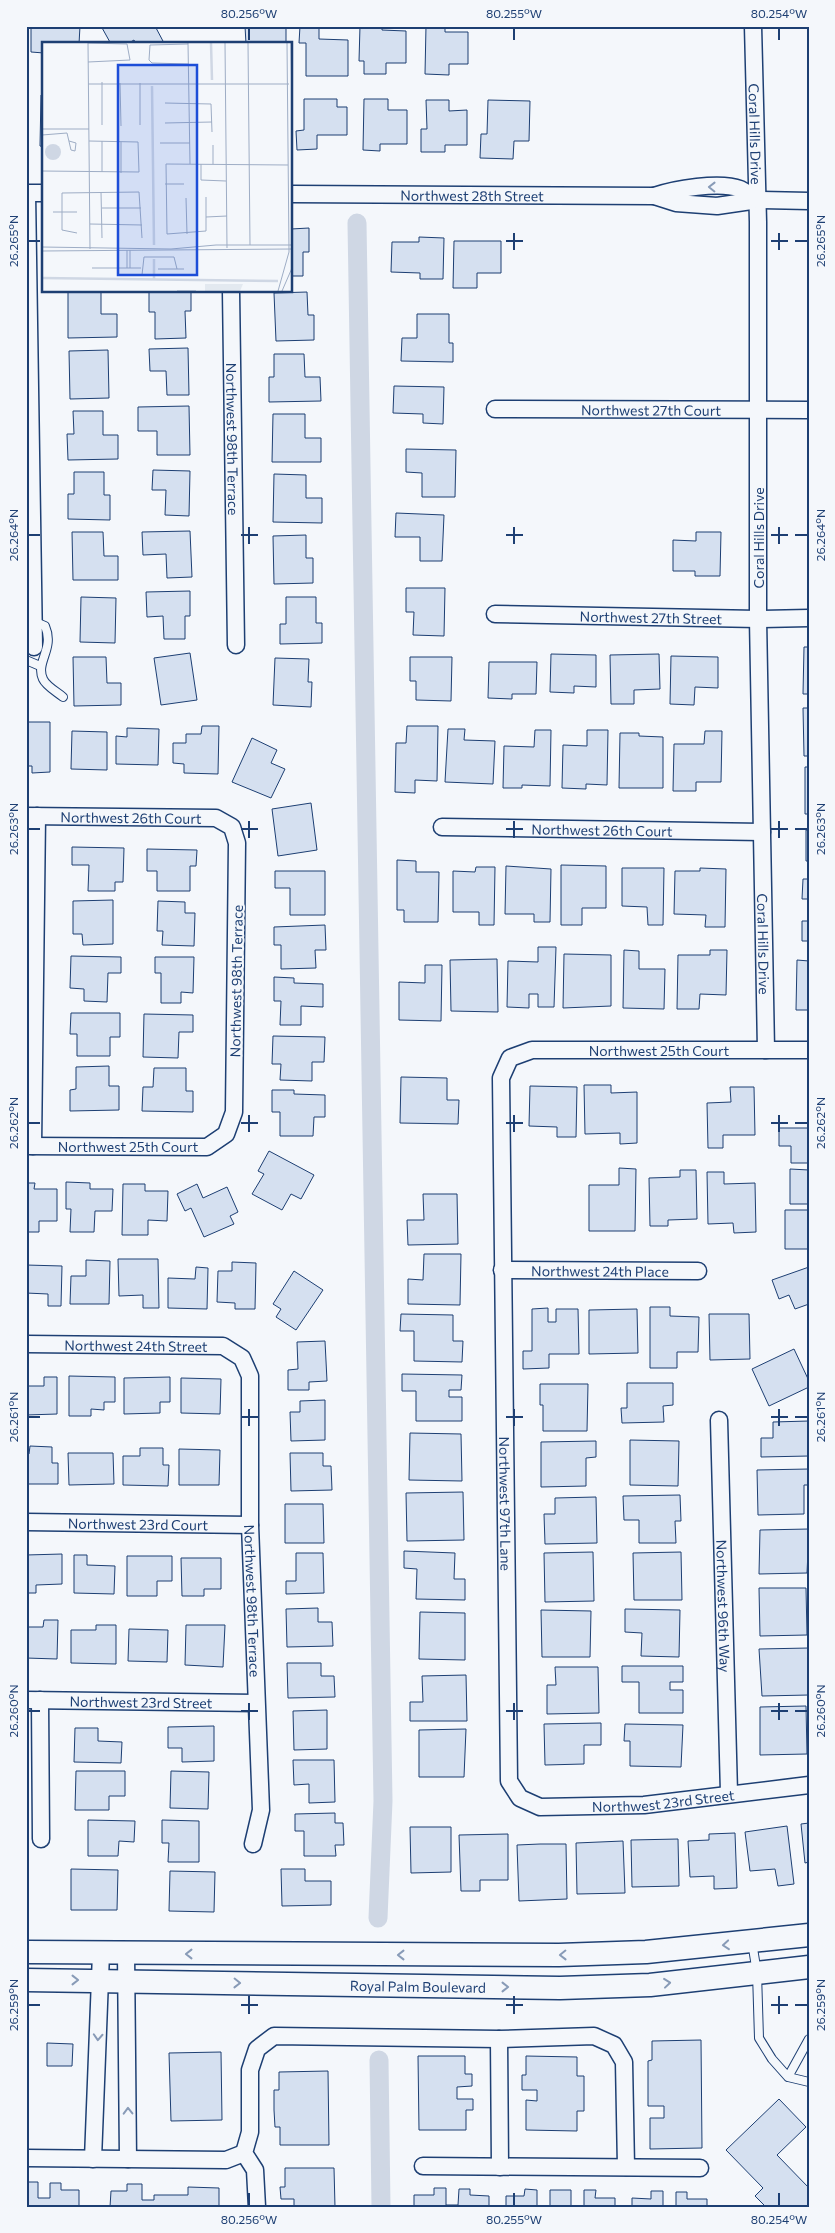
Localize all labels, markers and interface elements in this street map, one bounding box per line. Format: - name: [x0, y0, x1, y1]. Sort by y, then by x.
- text: 80.256°W: [221, 6, 277, 20]
- text: 80.255°W: [486, 6, 542, 20]
- text: 80.254°W: [751, 6, 807, 20]
- inset map: [42, 42, 292, 292]
- street label: Coral Hills Drive: [746, 83, 766, 185]
- one-way arrow: [708, 182, 716, 192]
- street label: Northwest 28th Street: [400, 186, 544, 204]
- text: 26.265°N: [6, 215, 20, 267]
- text: 26.265°N: [813, 215, 827, 267]
- street label: Northwest 98th Terrace: [224, 362, 243, 515]
- street label: Northwest 27th Court: [581, 401, 721, 418]
- street label: Coral Hills Drive: [750, 487, 767, 589]
- text: 26.264°N: [6, 509, 20, 561]
- text: 26.264°N: [813, 509, 827, 561]
- street label: Northwest 27th Street: [580, 607, 723, 627]
- text: 26.263°N: [6, 803, 20, 855]
- text: 26.263°N: [813, 803, 827, 855]
- street label: Northwest 26th Court: [60, 808, 202, 826]
- street label: Northwest 26th Court: [531, 820, 673, 839]
- street label: Coral Hills Drive: [755, 893, 773, 995]
- street label: Northwest 98th Terrace: [226, 905, 246, 1057]
- street label: Northwest 25th Court: [589, 1042, 730, 1059]
- text: 26.262°N: [6, 1097, 20, 1149]
- text: 26.262°N: [813, 1097, 827, 1149]
- street label: Northwest 25th Court: [58, 1138, 199, 1155]
- street label: Northwest 24th Place: [531, 1262, 669, 1279]
- street label: Northwest 24th Street: [64, 1336, 208, 1354]
- text: 26.261°N: [6, 1392, 20, 1442]
- text: 26.261°N: [813, 1392, 827, 1442]
- street label: Northwest 97th Lane: [497, 1436, 515, 1571]
- street label: Northwest 23rd Court: [68, 1514, 209, 1533]
- street label: Northwest 98th Terrace: [241, 1524, 264, 1677]
- street label: Northwest 96th Way: [714, 1539, 734, 1673]
- text: 26.260°N: [6, 1685, 20, 1737]
- text: 26.260°N: [813, 1685, 827, 1737]
- street label: Northwest 23rd Street: [69, 1692, 213, 1711]
- street label: Northwest 23rd Street: [592, 1786, 735, 1814]
- one-way arrow: [721, 1939, 729, 1950]
- one-way arrow: [185, 1949, 192, 1959]
- one-way arrow: [397, 1950, 404, 1960]
- one-way arrow: [559, 1950, 567, 1960]
- one-way arrow: [72, 1975, 79, 1985]
- street label: Royal Palm Boulevard: [350, 1976, 486, 1995]
- one-way arrow: [234, 1978, 242, 1988]
- one-way arrow: [664, 1978, 672, 1989]
- text: 26.259°N: [6, 1979, 20, 2031]
- text: 26.259°N: [813, 1979, 827, 2031]
- one-way arrow: [502, 1982, 509, 1992]
- one-way arrow: [92, 2033, 103, 2041]
- one-way arrow: [123, 2106, 133, 2114]
- text: 80.256°W: [221, 2212, 277, 2226]
- text: 80.255°W: [486, 2212, 542, 2226]
- text: 80.254°W: [751, 2212, 807, 2226]

